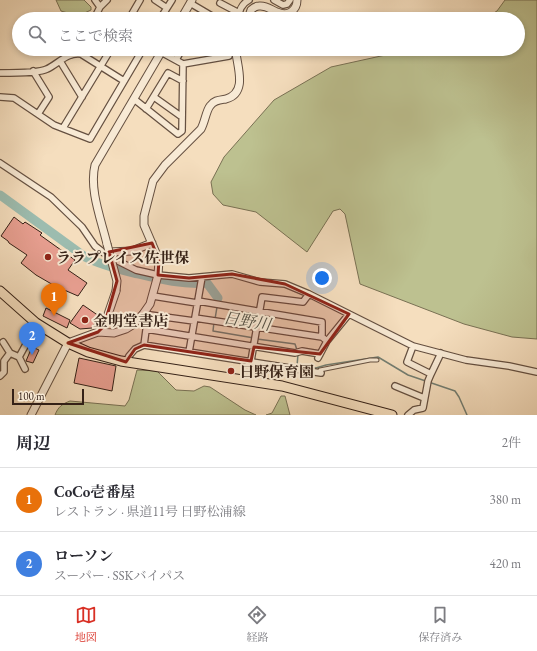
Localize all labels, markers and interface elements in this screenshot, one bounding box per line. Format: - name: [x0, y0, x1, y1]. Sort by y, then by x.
- search box: [12, 12, 525, 56]
- icon: search: [26, 23, 48, 45]
- text: ここで検索: [58, 26, 133, 45]
- place label: ララプレイス佐世保: [56, 248, 190, 267]
- marker: ララプレイス佐世保: [43, 252, 53, 262]
- your location: [312, 268, 332, 288]
- pin: 1: [41, 283, 67, 316]
- water label: 日野川: [222, 307, 274, 335]
- place label: 金明堂書店: [93, 311, 168, 330]
- marker: 金明堂書店: [80, 315, 90, 325]
- pin: 2: [19, 322, 45, 355]
- place label: 日野保育園: [239, 362, 314, 381]
- marker: 日野保育園: [226, 366, 236, 376]
- scale bar: [12, 387, 84, 406]
- text: 100 m: [18, 389, 45, 403]
- text: 周辺: [16, 432, 50, 454]
- text: 2件: [502, 434, 521, 451]
- text: CoCo壱番屋: [54, 482, 135, 501]
- text: 1: [26, 491, 32, 508]
- text: 380 m: [490, 491, 521, 508]
- text: レストラン · 県道11号 日野松浦線: [54, 503, 246, 520]
- text: ローソン: [54, 546, 113, 565]
- text: 2: [26, 555, 32, 572]
- text: 420 m: [490, 555, 521, 572]
- text: スーパー · SSKバイパス: [54, 567, 185, 584]
- tab: 地図: [75, 604, 97, 644]
- tab: 経路: [246, 604, 268, 644]
- tab: 保存済み: [418, 604, 462, 644]

